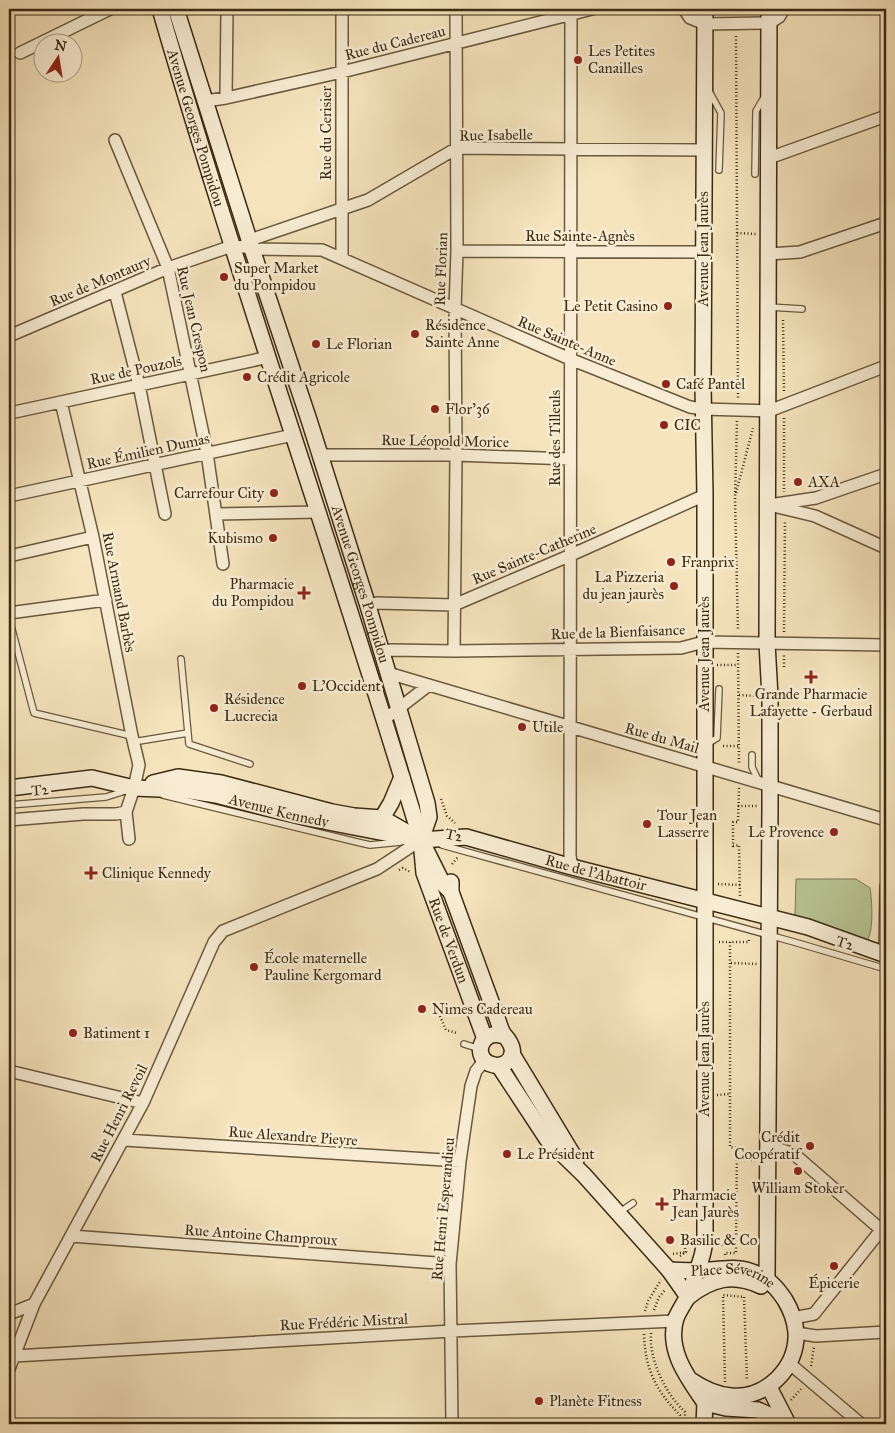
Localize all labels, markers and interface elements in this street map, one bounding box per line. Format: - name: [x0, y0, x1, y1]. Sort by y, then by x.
- street label: Rue du Cadereau: [343, 22, 447, 64]
- north arrow: [32, 32, 82, 82]
- text: N: [53, 36, 68, 55]
- place label: Les Petites Canailles: [588, 42, 655, 77]
- street label: Avenue Georges Pompidou: [163, 46, 228, 209]
- marker: Les Petites Canailles: [572, 54, 584, 66]
- street label: Rue du Cerisier: [317, 85, 335, 180]
- street label: Rue Isabelle: [459, 125, 533, 145]
- street label: Avenue Jean Jaurès: [694, 191, 713, 308]
- street label: Rue Sainte-Agnès: [525, 227, 635, 245]
- street label: Rue Florian: [431, 232, 451, 306]
- street label: Rue de Montaury: [47, 251, 154, 310]
- place label: Super Market du Pompidou: [234, 259, 320, 294]
- street label: Rue Jean Crespon: [172, 264, 215, 374]
- marker: Super Market du Pompidou: [218, 271, 230, 283]
- place label: Le Petit Casino: [563, 297, 658, 315]
- marker: Le Petit Casino: [662, 300, 674, 312]
- street label: Rue Sainte-Anne: [515, 312, 619, 370]
- place label: Résidence Sainte Anne: [425, 316, 500, 351]
- marker: Résidence Sainte Anne: [409, 328, 421, 340]
- place label: Le Florian: [326, 335, 392, 353]
- marker: Le Florian: [310, 338, 322, 350]
- street label: Rue de Pouzols: [89, 352, 183, 388]
- place label: Crédit Agricole: [257, 368, 350, 386]
- marker: Crédit Agricole: [241, 371, 253, 383]
- place label: Café Pantel: [676, 375, 746, 393]
- marker: Café Pantel: [660, 378, 672, 390]
- street label: Rue des Tilleuls: [546, 390, 564, 486]
- place label: Flor'36: [445, 400, 491, 418]
- marker: Flor'36: [429, 403, 441, 415]
- place label: CIC: [674, 416, 701, 434]
- marker: CIC: [658, 419, 670, 431]
- street label: Rue Émilien Dumas: [85, 428, 211, 473]
- street label: Rue Léopold Morice: [381, 431, 509, 451]
- place label: AXA: [807, 473, 840, 491]
- marker: AXA: [792, 476, 804, 488]
- place label: Carrefour City: [174, 484, 265, 502]
- marker: Carrefour City: [268, 487, 280, 499]
- street label: Avenue Georges Pompidou: [327, 502, 394, 665]
- street label: Rue Sainte-Catherine: [469, 520, 599, 588]
- place label: Kubismo: [208, 529, 263, 547]
- street label: Rue Armand Barbès: [98, 530, 140, 654]
- marker: Kubismo: [267, 532, 279, 544]
- place label: Franprix: [681, 553, 735, 571]
- marker: Franprix: [665, 556, 677, 568]
- place label: La Pizzeria du jean jaurès: [582, 568, 665, 603]
- place label: Pharmacie du Pompidou: [212, 575, 294, 610]
- marker: La Pizzeria du jean jaurès: [668, 580, 680, 592]
- marker: Pharmacie du Pompidou: [298, 587, 310, 599]
- street label: Avenue Jean Jaurès: [695, 596, 714, 713]
- street label: Rue de la Bienfaisance: [550, 621, 686, 643]
- marker: Grande Pharmacie Lafayette - Gerbaud: [805, 671, 817, 683]
- place label: L'Occident: [312, 677, 382, 695]
- marker: L'Occident: [296, 680, 308, 692]
- place label: Grande Pharmacie Lafayette - Gerbaud: [749, 685, 873, 720]
- place label: Résidence Lucrecia: [224, 690, 285, 725]
- marker: Résidence Lucrecia: [208, 702, 220, 714]
- place label: Utile: [532, 718, 563, 736]
- street label: Rue du Mail: [623, 719, 702, 757]
- marker: Utile: [516, 721, 528, 733]
- street label: T2: [30, 780, 50, 800]
- street label: Avenue Kennedy: [226, 789, 331, 831]
- place label: Tour Jean Lasserre: [657, 806, 717, 841]
- marker: Tour Jean Lasserre: [641, 818, 653, 830]
- place label: Le Provence: [748, 823, 824, 841]
- street label: T2: [443, 824, 465, 846]
- marker: Le Provence: [828, 826, 840, 838]
- street label: Rue de l'Abattoir: [543, 851, 649, 895]
- place label: Clinique Kennedy: [102, 864, 212, 883]
- marker: Clinique Kennedy: [84, 866, 98, 880]
- street label: Rue de Verdun: [425, 895, 473, 985]
- street label: T2: [834, 932, 857, 954]
- place label: École maternelle Pauline Kergomard: [264, 948, 382, 984]
- marker: École maternelle Pauline Kergomard: [248, 961, 260, 973]
- place label: Nimes Cadereau: [432, 1000, 533, 1018]
- street label: Avenue Jean Jaurès: [695, 1001, 714, 1118]
- marker: Nimes Cadereau: [416, 1003, 428, 1015]
- place label: Batiment 1: [83, 1024, 150, 1042]
- marker: Batiment 1: [67, 1027, 79, 1039]
- street label: Rue Henri Revoil: [87, 1060, 152, 1165]
- street label: Rue Alexandre Pieyre: [228, 1123, 358, 1149]
- place label: Crédit Coopératif: [734, 1128, 803, 1163]
- street label: Rue Henri Esperandieu: [428, 1137, 458, 1281]
- marker: Crédit Coopératif: [804, 1140, 816, 1152]
- place label: Le Président: [517, 1145, 595, 1163]
- marker: Le Président: [501, 1148, 513, 1160]
- marker: William Stoker: [792, 1165, 804, 1177]
- place label: William Stoker: [751, 1179, 845, 1197]
- place label: Pharmacie Jean Jaurès: [670, 1186, 739, 1222]
- marker: Pharmacie Jean Jaurès: [656, 1198, 668, 1210]
- street label: Rue Antoine Champroux: [184, 1221, 339, 1249]
- place label: Basilic & Co: [680, 1231, 758, 1249]
- marker: Basilic & Co: [664, 1234, 676, 1246]
- street label: Place Séverine: [690, 1259, 779, 1292]
- marker: Épicerie: [828, 1260, 840, 1272]
- place label: Épicerie: [809, 1273, 859, 1292]
- street label: Rue Frédéric Mistral: [279, 1310, 410, 1334]
- place label: Planète Fitness: [549, 1392, 642, 1410]
- marker: Planète Fitness: [533, 1395, 545, 1407]

